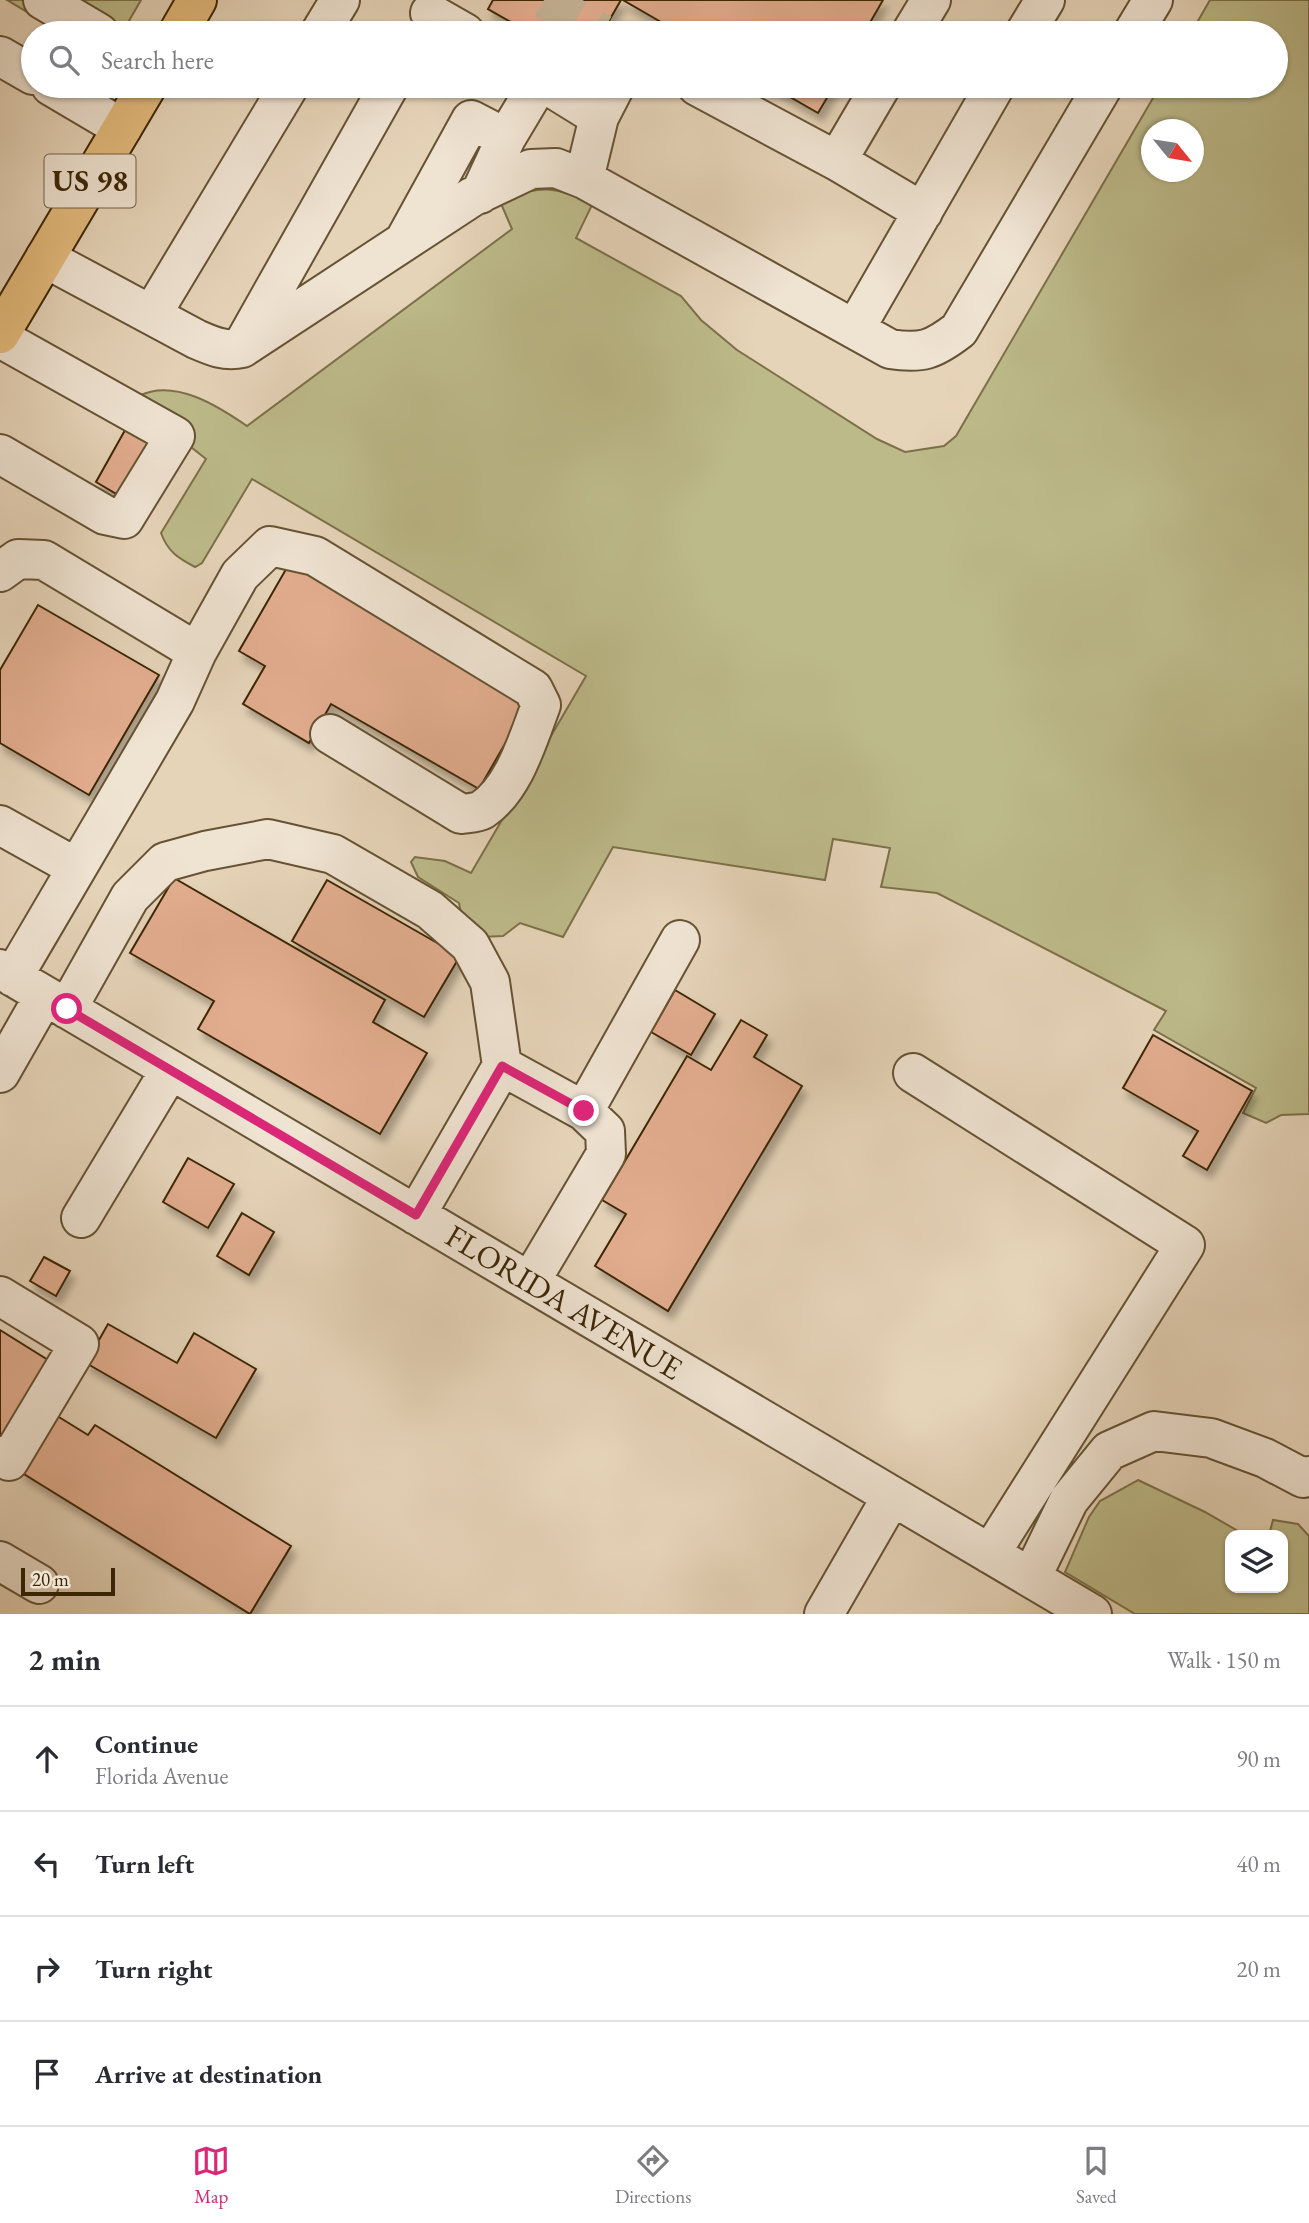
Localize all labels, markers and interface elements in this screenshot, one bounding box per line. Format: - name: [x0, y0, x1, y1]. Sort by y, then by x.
- search box: [21, 21, 1288, 98]
- icon: search: [45, 41, 83, 79]
- text: Search here: [101, 43, 214, 77]
- north arrow: [1141, 119, 1204, 182]
- road number: US 98: [44, 154, 136, 208]
- route start: [51, 993, 82, 1024]
- route end: [568, 1095, 599, 1126]
- street label: FLORIDA AVENUE: [438, 1215, 690, 1389]
- map controls: [1225, 1530, 1288, 1593]
- button: layers: [1225, 1530, 1288, 1593]
- scale bar: [21, 1565, 116, 1597]
- text: 20 m: [32, 1567, 69, 1592]
- text: 2 min: [28, 1640, 101, 1679]
- text: Walk · 150 m: [1167, 1645, 1281, 1675]
- text: Continue: [95, 1727, 198, 1761]
- icon: ahead: [28, 1740, 66, 1778]
- text: 90 m: [1236, 1744, 1281, 1774]
- text: Florida Avenue: [95, 1761, 228, 1791]
- icon: left: [28, 1845, 66, 1883]
- text: Turn left: [95, 1847, 194, 1881]
- text: 40 m: [1236, 1849, 1281, 1879]
- icon: right: [28, 1950, 66, 1988]
- text: Turn right: [95, 1952, 213, 1986]
- text: 20 m: [1236, 1954, 1281, 1984]
- icon: arrive: [28, 2055, 66, 2093]
- text: Arrive at destination: [95, 2057, 322, 2091]
- tab: Map: [192, 2142, 230, 2209]
- tab: Directions: [615, 2142, 691, 2209]
- tab: Saved: [1076, 2142, 1117, 2209]

